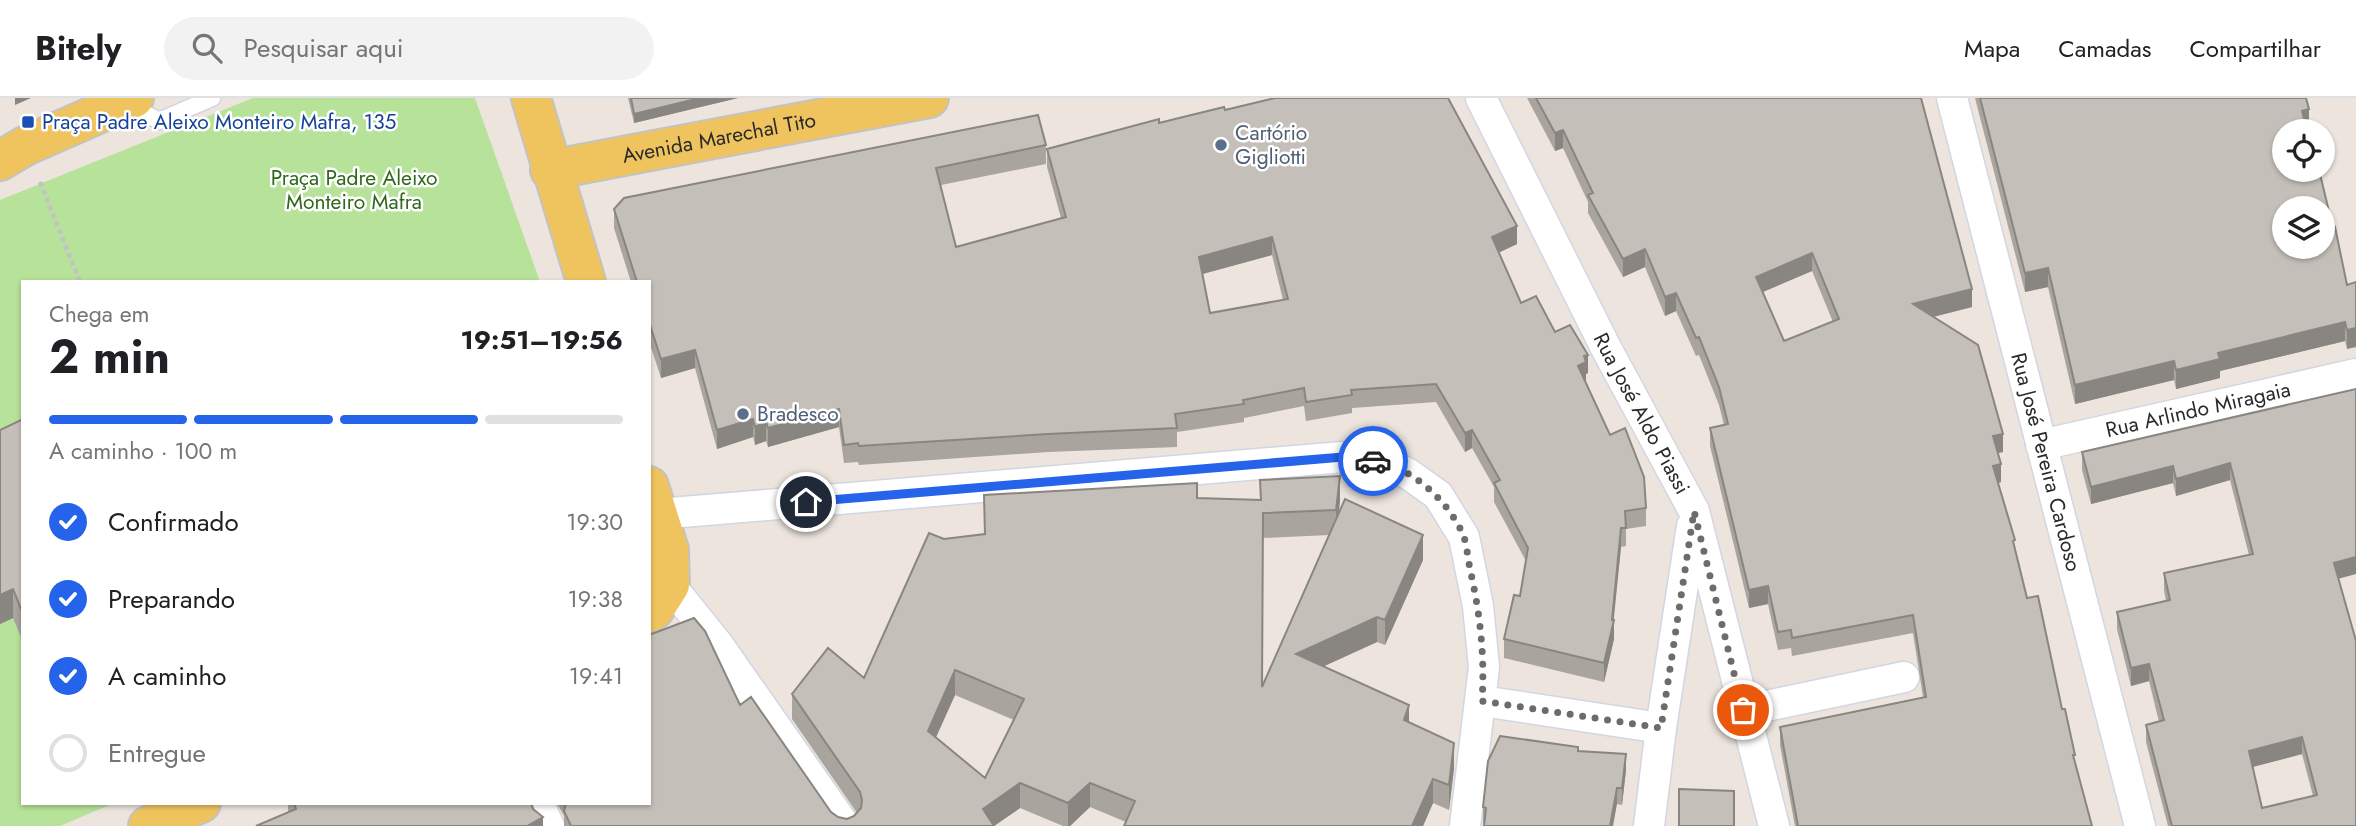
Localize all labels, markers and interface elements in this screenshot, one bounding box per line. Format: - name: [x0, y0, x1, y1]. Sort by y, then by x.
- search box: [164, 17, 654, 80]
- text: Bitely: [35, 25, 122, 72]
- icon: search: [188, 29, 226, 67]
- text: Pesquisar aqui: [244, 29, 404, 67]
- text: Mapa: [1964, 31, 2020, 66]
- text: Camadas: [2058, 31, 2151, 66]
- text: Compartilhar: [2189, 31, 2321, 66]
- street label: Avenida Marechal Tito: [620, 105, 818, 171]
- place label: Praça Padre Aleixo Monteiro Mafra, 135: [42, 107, 396, 137]
- marker: Praça Padre Aleixo Monteiro Mafra, 135: [20, 114, 36, 130]
- place label: Cartório Gigliotti: [1235, 118, 1307, 172]
- map controls: [2272, 119, 2335, 259]
- button: locate: [2272, 119, 2335, 182]
- marker: Cartório Gigliotti: [1213, 137, 1229, 153]
- park label: Praça Padre Aleixo Monteiro Mafra: [271, 163, 437, 217]
- button: layers: [2272, 196, 2335, 259]
- text: Chega em: [49, 297, 150, 331]
- text: 19:51–19:56: [460, 321, 623, 359]
- text: 2 min: [49, 324, 170, 390]
- street label: Rua José Aldo Piassi: [1586, 328, 1697, 500]
- street label: Rua José Pereira Cardoso: [2003, 349, 2089, 575]
- street label: Rua Arlindo Miragaia: [2103, 374, 2293, 445]
- place label: Bradesco: [757, 399, 839, 429]
- marker: Bradesco: [735, 406, 751, 422]
- courier: [1338, 426, 1408, 496]
- text: A caminho · 100 m: [49, 434, 237, 468]
- icon: car: [1354, 442, 1392, 480]
- pin: [776, 472, 836, 532]
- icon: home: [787, 483, 825, 521]
- icon: check: [49, 503, 87, 541]
- text: Confirmado: [108, 503, 239, 541]
- text: 19:30: [566, 505, 623, 539]
- icon: check: [49, 580, 87, 618]
- text: Preparando: [108, 580, 235, 618]
- text: 19:38: [567, 582, 623, 616]
- icon: check: [49, 657, 87, 695]
- text: A caminho: [108, 657, 226, 695]
- text: 19:41: [569, 659, 623, 693]
- pin: [1713, 680, 1773, 740]
- icon: bag: [1724, 691, 1762, 729]
- text: Entregue: [108, 734, 206, 772]

